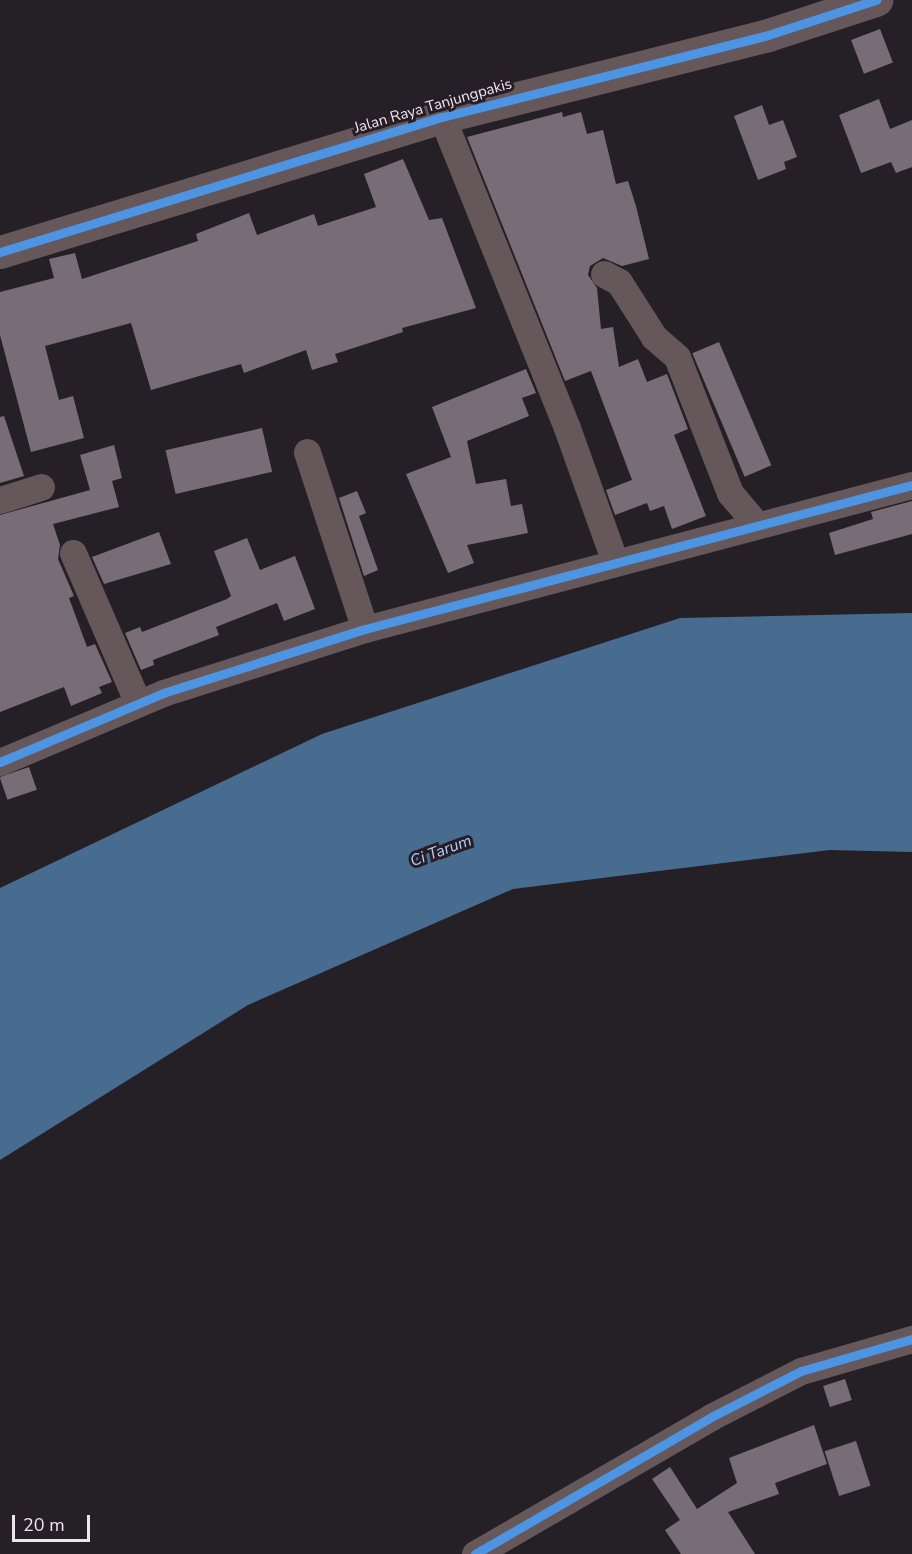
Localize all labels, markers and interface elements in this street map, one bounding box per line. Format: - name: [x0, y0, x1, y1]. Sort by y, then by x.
- street label: Jalan Raya Tanjungpakis: [352, 75, 514, 137]
- water label: Ci Tarum: [408, 831, 474, 871]
- scale bar: [15, 1503, 93, 1541]
- text: 20 m: [23, 1513, 65, 1537]

